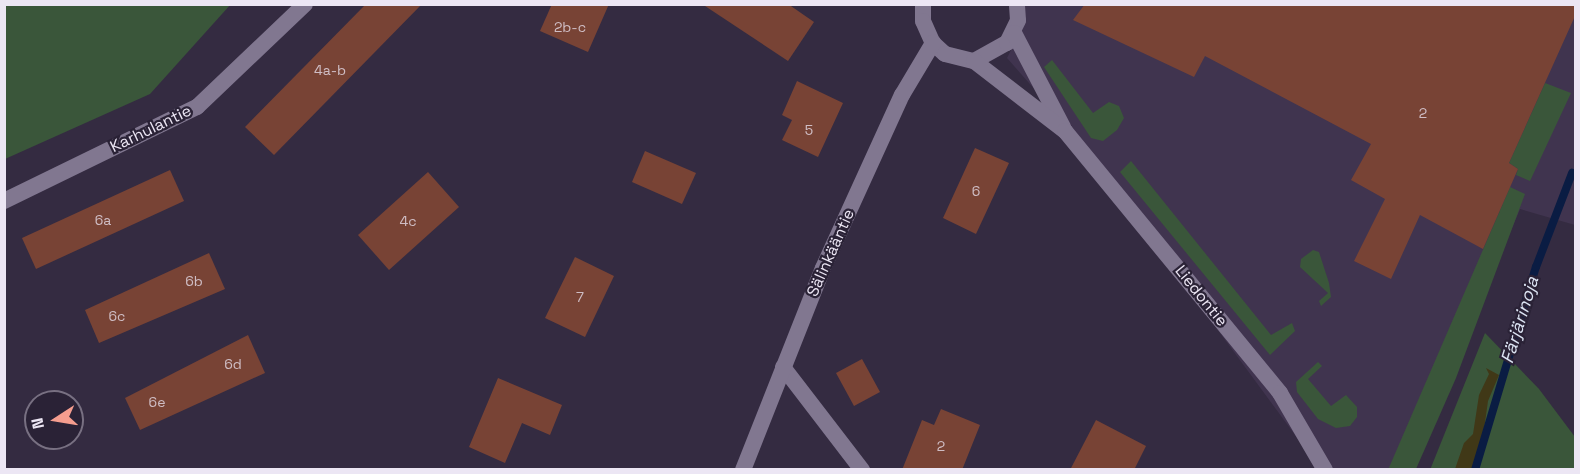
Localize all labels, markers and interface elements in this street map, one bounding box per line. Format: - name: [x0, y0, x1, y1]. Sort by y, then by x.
- house number: 2b-c: [554, 19, 586, 35]
- house number: 4a-b: [314, 62, 346, 78]
- street label: Karhulantie: [107, 101, 195, 157]
- house number: 2: [1419, 105, 1427, 121]
- house number: 5: [805, 122, 813, 138]
- house number: 6: [972, 183, 980, 199]
- street label: Sälinkääntie: [803, 206, 859, 300]
- house number: 6a: [95, 212, 111, 228]
- house number: 4c: [399, 213, 417, 229]
- street label: Liedontie: [1171, 262, 1231, 330]
- house number: 6b: [185, 273, 203, 289]
- water label: Färjärinoja: [1497, 274, 1543, 366]
- house number: 7: [576, 289, 584, 305]
- house number: 6c: [109, 308, 125, 324]
- house number: 6d: [224, 356, 242, 372]
- north arrow: [24, 390, 84, 450]
- house number: 6e: [149, 394, 165, 410]
- text: N: [26, 416, 49, 431]
- house number: 2: [937, 438, 945, 454]

